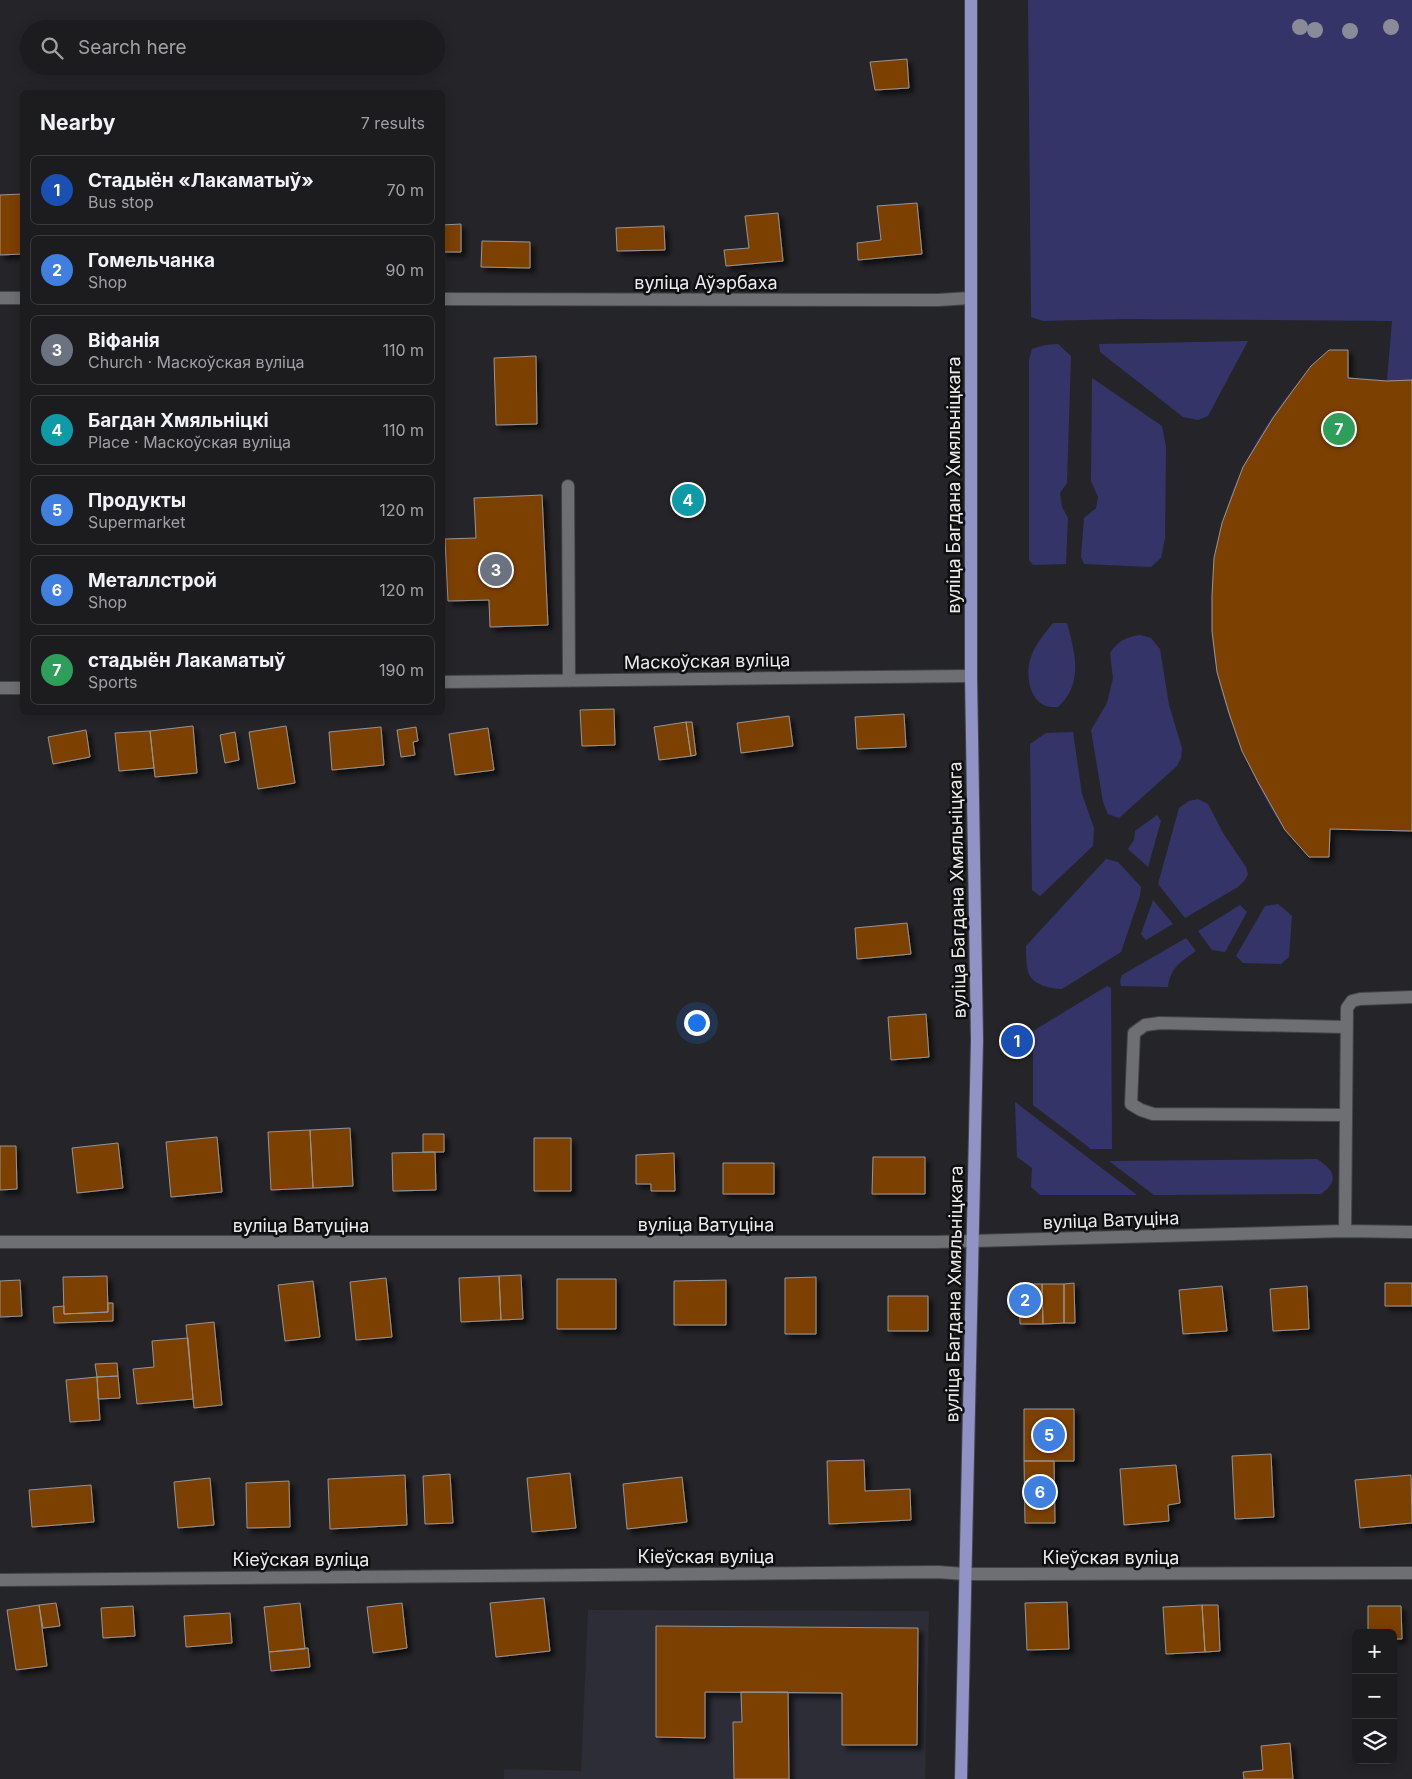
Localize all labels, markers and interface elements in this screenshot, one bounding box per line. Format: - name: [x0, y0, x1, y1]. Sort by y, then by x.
- search box: [20, 20, 445, 75]
- icon: search: [38, 34, 66, 62]
- text: Search here: [78, 36, 187, 59]
- text: Nearby: [40, 110, 115, 135]
- text: 7 results: [361, 113, 425, 133]
- text: Стадыён «Лакаматыў»: [88, 169, 314, 192]
- text: 1: [54, 180, 60, 200]
- text: 70 m: [387, 180, 424, 200]
- text: Bus stop: [88, 192, 154, 212]
- text: Гомельчанка: [88, 249, 215, 272]
- text: 2: [52, 260, 62, 280]
- text: 90 m: [385, 260, 424, 280]
- text: Shop: [88, 272, 127, 292]
- street label: вуліца Аўэрбаха: [634, 272, 778, 293]
- text: Віфанія: [88, 329, 160, 352]
- text: 3: [52, 340, 62, 360]
- text: 110 m: [382, 340, 424, 360]
- text: Church · Маскоўская вуліца: [88, 352, 305, 372]
- street label: вуліца Багдана Хмяльніцкага: [943, 356, 964, 614]
- text: Багдан Хмяльніцкі: [88, 409, 269, 432]
- pin: 7: [1323, 410, 1355, 448]
- text: 4: [52, 420, 62, 440]
- text: 110 m: [382, 420, 424, 440]
- text: Place · Маскоўская вуліца: [88, 432, 291, 452]
- pin: 4: [672, 481, 704, 519]
- text: Продукты: [88, 489, 186, 512]
- text: 5: [52, 500, 62, 520]
- text: 120 m: [379, 500, 424, 520]
- text: Supermarket: [88, 512, 185, 532]
- pin: 3: [480, 551, 512, 589]
- text: Металлстрой: [88, 569, 217, 592]
- text: 6: [52, 580, 62, 600]
- text: 120 m: [379, 580, 424, 600]
- text: Shop: [88, 592, 127, 612]
- text: стадыён Лакаматыў: [88, 649, 286, 672]
- street label: Маскоўская вуліца: [624, 649, 790, 673]
- text: 7: [52, 660, 62, 680]
- text: 190 m: [379, 660, 424, 680]
- text: Sports: [88, 672, 137, 692]
- street label: вуліца Багдана Хмяльніцкага: [944, 761, 970, 1019]
- your location: [684, 1010, 710, 1036]
- pin: 1: [1001, 1022, 1033, 1060]
- street label: вуліца Багдана Хмяльніцкага: [941, 1165, 967, 1423]
- street label: вуліца Ватуціна: [1042, 1207, 1180, 1233]
- street label: вуліца Ватуціна: [638, 1214, 774, 1235]
- street label: вуліца Ватуціна: [233, 1215, 369, 1236]
- pin: 2: [1009, 1281, 1041, 1319]
- pin: 5: [1033, 1416, 1065, 1454]
- pin: 6: [1024, 1473, 1056, 1511]
- street label: Кіеўская вуліца: [638, 1546, 774, 1567]
- street label: Кіеўская вуліца: [1043, 1547, 1179, 1568]
- street label: Кіеўская вуліца: [233, 1549, 369, 1570]
- map controls: [1352, 1629, 1397, 1764]
- button: +: [1352, 1629, 1397, 1674]
- button: −: [1352, 1674, 1397, 1719]
- button: layers: [1352, 1719, 1397, 1764]

